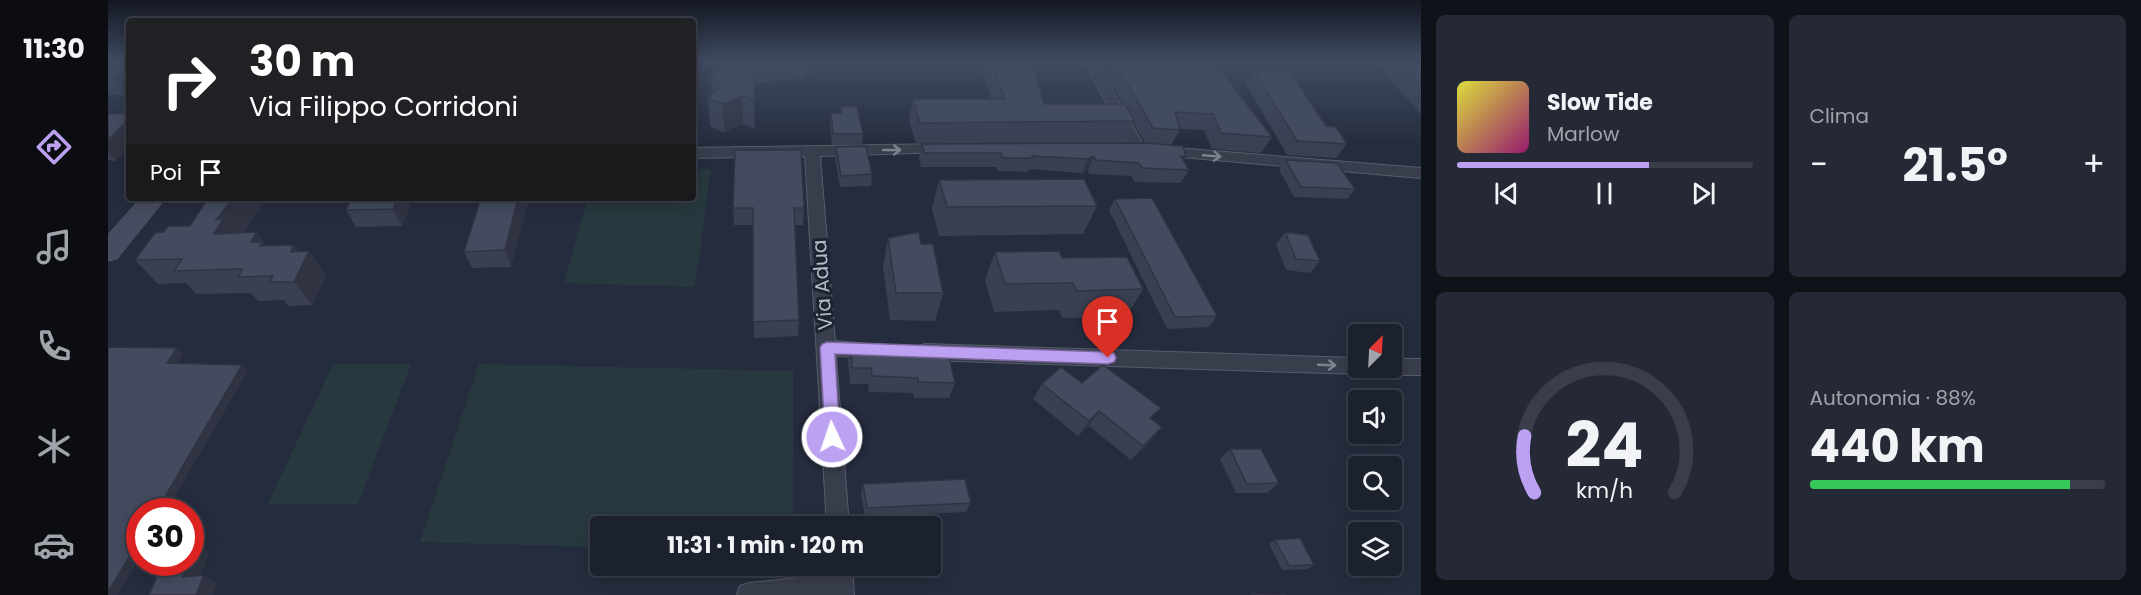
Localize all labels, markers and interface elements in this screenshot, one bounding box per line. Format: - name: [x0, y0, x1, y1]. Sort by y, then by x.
- text: 11:30: [23, 30, 85, 67]
- text: 30 m: [249, 32, 355, 91]
- icon: right: [150, 42, 228, 120]
- text: Slow Tide: [1547, 87, 1653, 118]
- text: Via Filippo Corridoni: [249, 88, 518, 125]
- text: Clima: [1810, 102, 1869, 130]
- text: Marlow: [1547, 120, 1619, 148]
- icon: directions: [33, 126, 75, 168]
- text: 21.5°: [1902, 134, 2008, 197]
- text: −: [1810, 141, 1828, 188]
- text: +: [2082, 141, 2105, 188]
- one-way arrow: [881, 144, 901, 156]
- one-way arrow: [1202, 151, 1222, 162]
- icon: arrive: [194, 156, 227, 189]
- text: Poi: [150, 157, 182, 188]
- icon: previous: [1490, 177, 1523, 210]
- icon: pause: [1588, 177, 1621, 210]
- icon: next: [1687, 177, 1720, 210]
- icon: music: [33, 226, 75, 268]
- street label: Via Adua: [805, 239, 839, 331]
- pin: [1082, 296, 1133, 358]
- icon: arrive: [1091, 305, 1124, 338]
- north arrow: [1348, 324, 1402, 378]
- map controls: [1348, 324, 1402, 576]
- icon: phone: [33, 325, 75, 367]
- one-way arrow: [1317, 359, 1337, 370]
- text: Autonomia · 88%: [1810, 384, 1976, 412]
- button: sound: [1348, 390, 1402, 444]
- text: 24: [1566, 401, 1644, 489]
- position arrow: [800, 405, 864, 469]
- text: 440 km: [1810, 415, 1985, 478]
- icon: climate: [33, 425, 75, 467]
- button: search: [1348, 456, 1402, 510]
- text: km/h: [1576, 475, 1633, 506]
- speed limit sign: 30: [126, 498, 204, 576]
- button: layers: [1348, 522, 1402, 576]
- icon: car: [33, 524, 75, 566]
- text: 11:31 · 1 min · 120 m: [667, 530, 864, 561]

